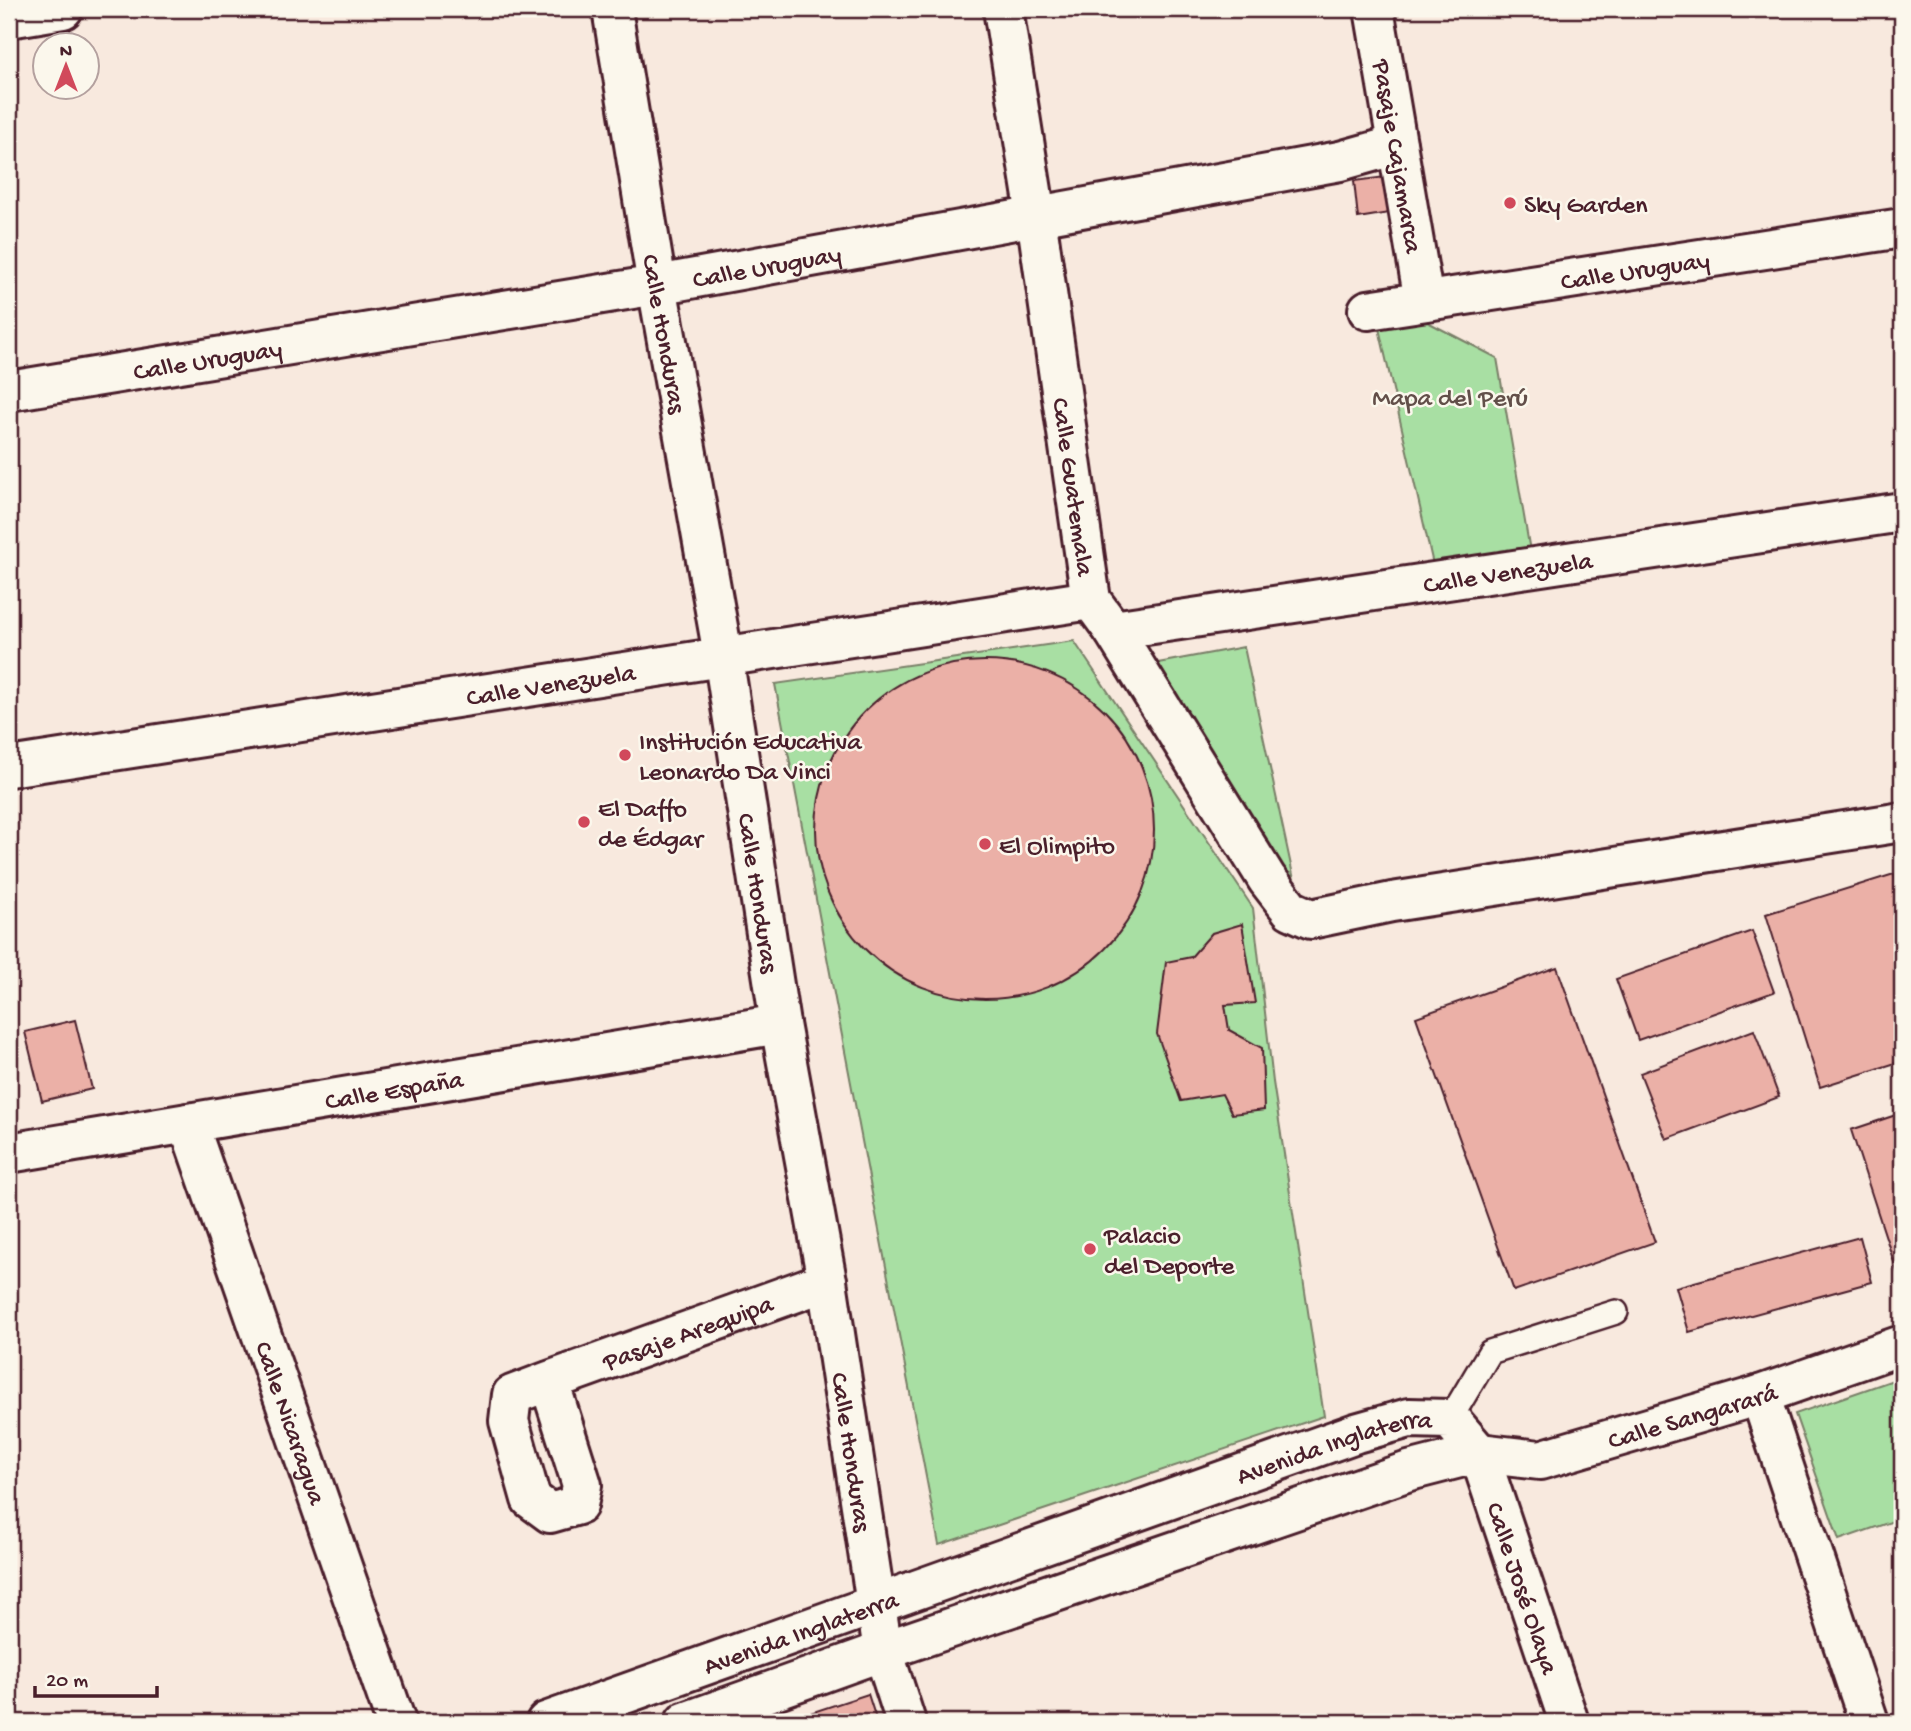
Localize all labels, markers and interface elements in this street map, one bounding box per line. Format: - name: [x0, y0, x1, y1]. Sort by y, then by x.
- north arrow: [32, 32, 102, 102]
- text: N: [60, 41, 72, 64]
- street label: Pasaje Cajamarca: [1363, 56, 1427, 257]
- place label: Sky Garden: [1524, 192, 1648, 223]
- marker: Sky Garden: [1502, 195, 1518, 211]
- street label: Calle Uruguay: [691, 241, 844, 298]
- street label: Calle Uruguay: [1559, 247, 1712, 300]
- street label: Calle Honduras: [632, 253, 691, 418]
- street label: Calle Uruguay: [131, 336, 285, 390]
- park label: Mapa del Perú: [1372, 385, 1528, 416]
- street label: Calle Guatemala: [1042, 396, 1099, 580]
- street label: Calle Venezuela: [1422, 547, 1596, 603]
- street label: Calle Venezuela: [465, 659, 639, 716]
- place label: Institución Educativa Leonardo Da Vinci: [639, 729, 863, 790]
- marker: Institución Educativa Leonardo Da Vinci: [617, 747, 633, 763]
- place label: El Daffo de Édgar: [598, 796, 705, 857]
- street label: Calle Honduras: [728, 811, 783, 977]
- marker: El Daffo de Édgar: [576, 814, 592, 830]
- place label: El Olimpito: [999, 833, 1115, 864]
- marker: El Olimpito: [977, 836, 993, 852]
- street label: Calle España: [323, 1066, 467, 1120]
- place label: Palacio del Deporte: [1103, 1223, 1235, 1284]
- marker: Palacio del Deporte: [1082, 1241, 1098, 1257]
- street label: Pasaje Arequipa: [599, 1290, 780, 1381]
- street label: Calle Nicaragua: [245, 1338, 331, 1511]
- street label: Calle Honduras: [821, 1371, 876, 1536]
- street label: Calle Sangarará: [1605, 1379, 1784, 1459]
- street label: Avenida Inglaterra: [1233, 1407, 1434, 1494]
- street label: Calle José Olaya: [1477, 1499, 1563, 1680]
- street label: Avenida Inglaterra: [700, 1586, 905, 1684]
- scale bar: [35, 1654, 158, 1698]
- text: 20 m: [46, 1670, 88, 1695]

